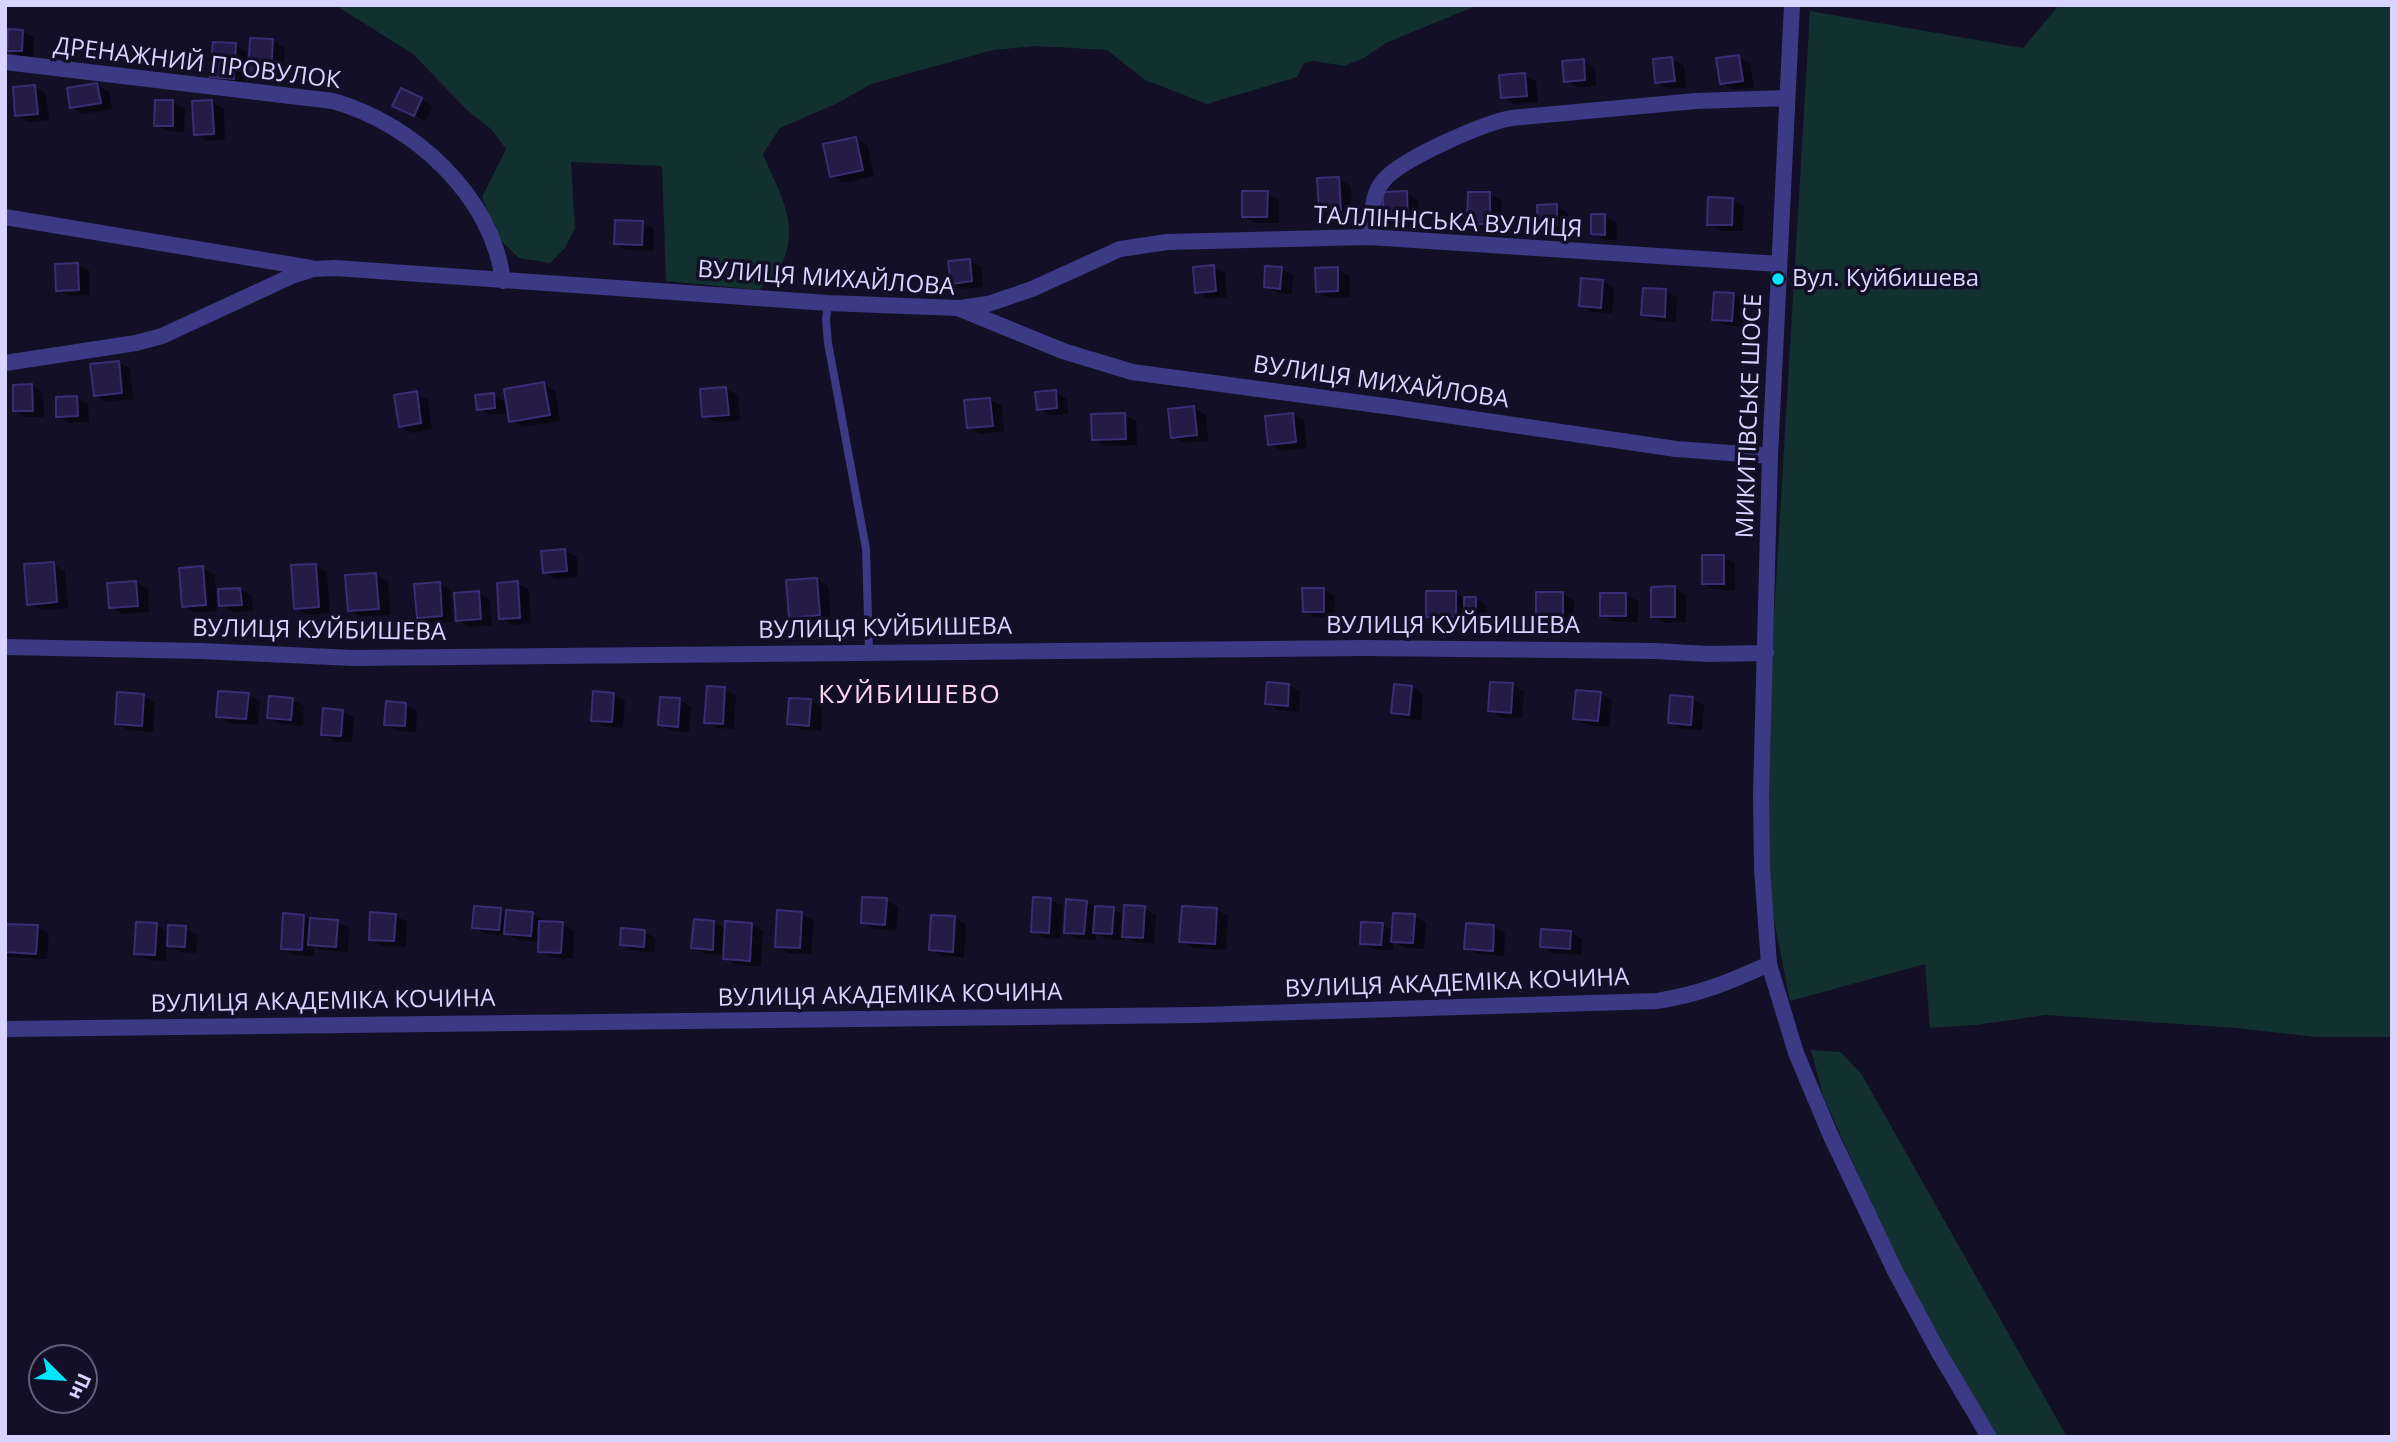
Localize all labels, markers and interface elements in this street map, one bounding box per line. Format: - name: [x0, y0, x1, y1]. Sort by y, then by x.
- street label: ДРЕНАЖНИЙ ПРОВУЛОК: [52, 32, 342, 96]
- street label: ТАЛЛІННСЬКА ВУЛИЦЯ: [1313, 202, 1583, 244]
- street label: ВУЛИЦЯ МИХАЙЛОВА: [696, 256, 956, 302]
- place label: Вул. Куйбишева: [1792, 265, 1979, 293]
- marker: Вул. Куйбишева: [1770, 271, 1786, 287]
- street label: МИКИТІВСЬКЕ ШОСЕ: [1731, 293, 1769, 539]
- street label: ВУЛИЦЯ МИХАЙЛОВА: [1251, 351, 1511, 415]
- street label: ВУЛИЦЯ КУЙБИШЕВА: [758, 612, 1012, 646]
- street label: ВУЛИЦЯ КУЙБИШЕВА: [1326, 612, 1580, 640]
- street label: ВУЛИЦЯ КУЙБИШЕВА: [192, 614, 446, 648]
- district label: КУЙБИШЕВО: [819, 680, 1001, 712]
- street label: ВУЛИЦЯ АКАДЕМІКА КОЧИНА: [1284, 964, 1630, 1004]
- street label: ВУЛИЦЯ АКАДЕМІКА КОЧИНА: [717, 979, 1063, 1013]
- street label: ВУЛИЦЯ АКАДЕМІКА КОЧИНА: [150, 985, 496, 1019]
- north arrow: [28, 1344, 98, 1414]
- text: Пн: [63, 1369, 98, 1404]

